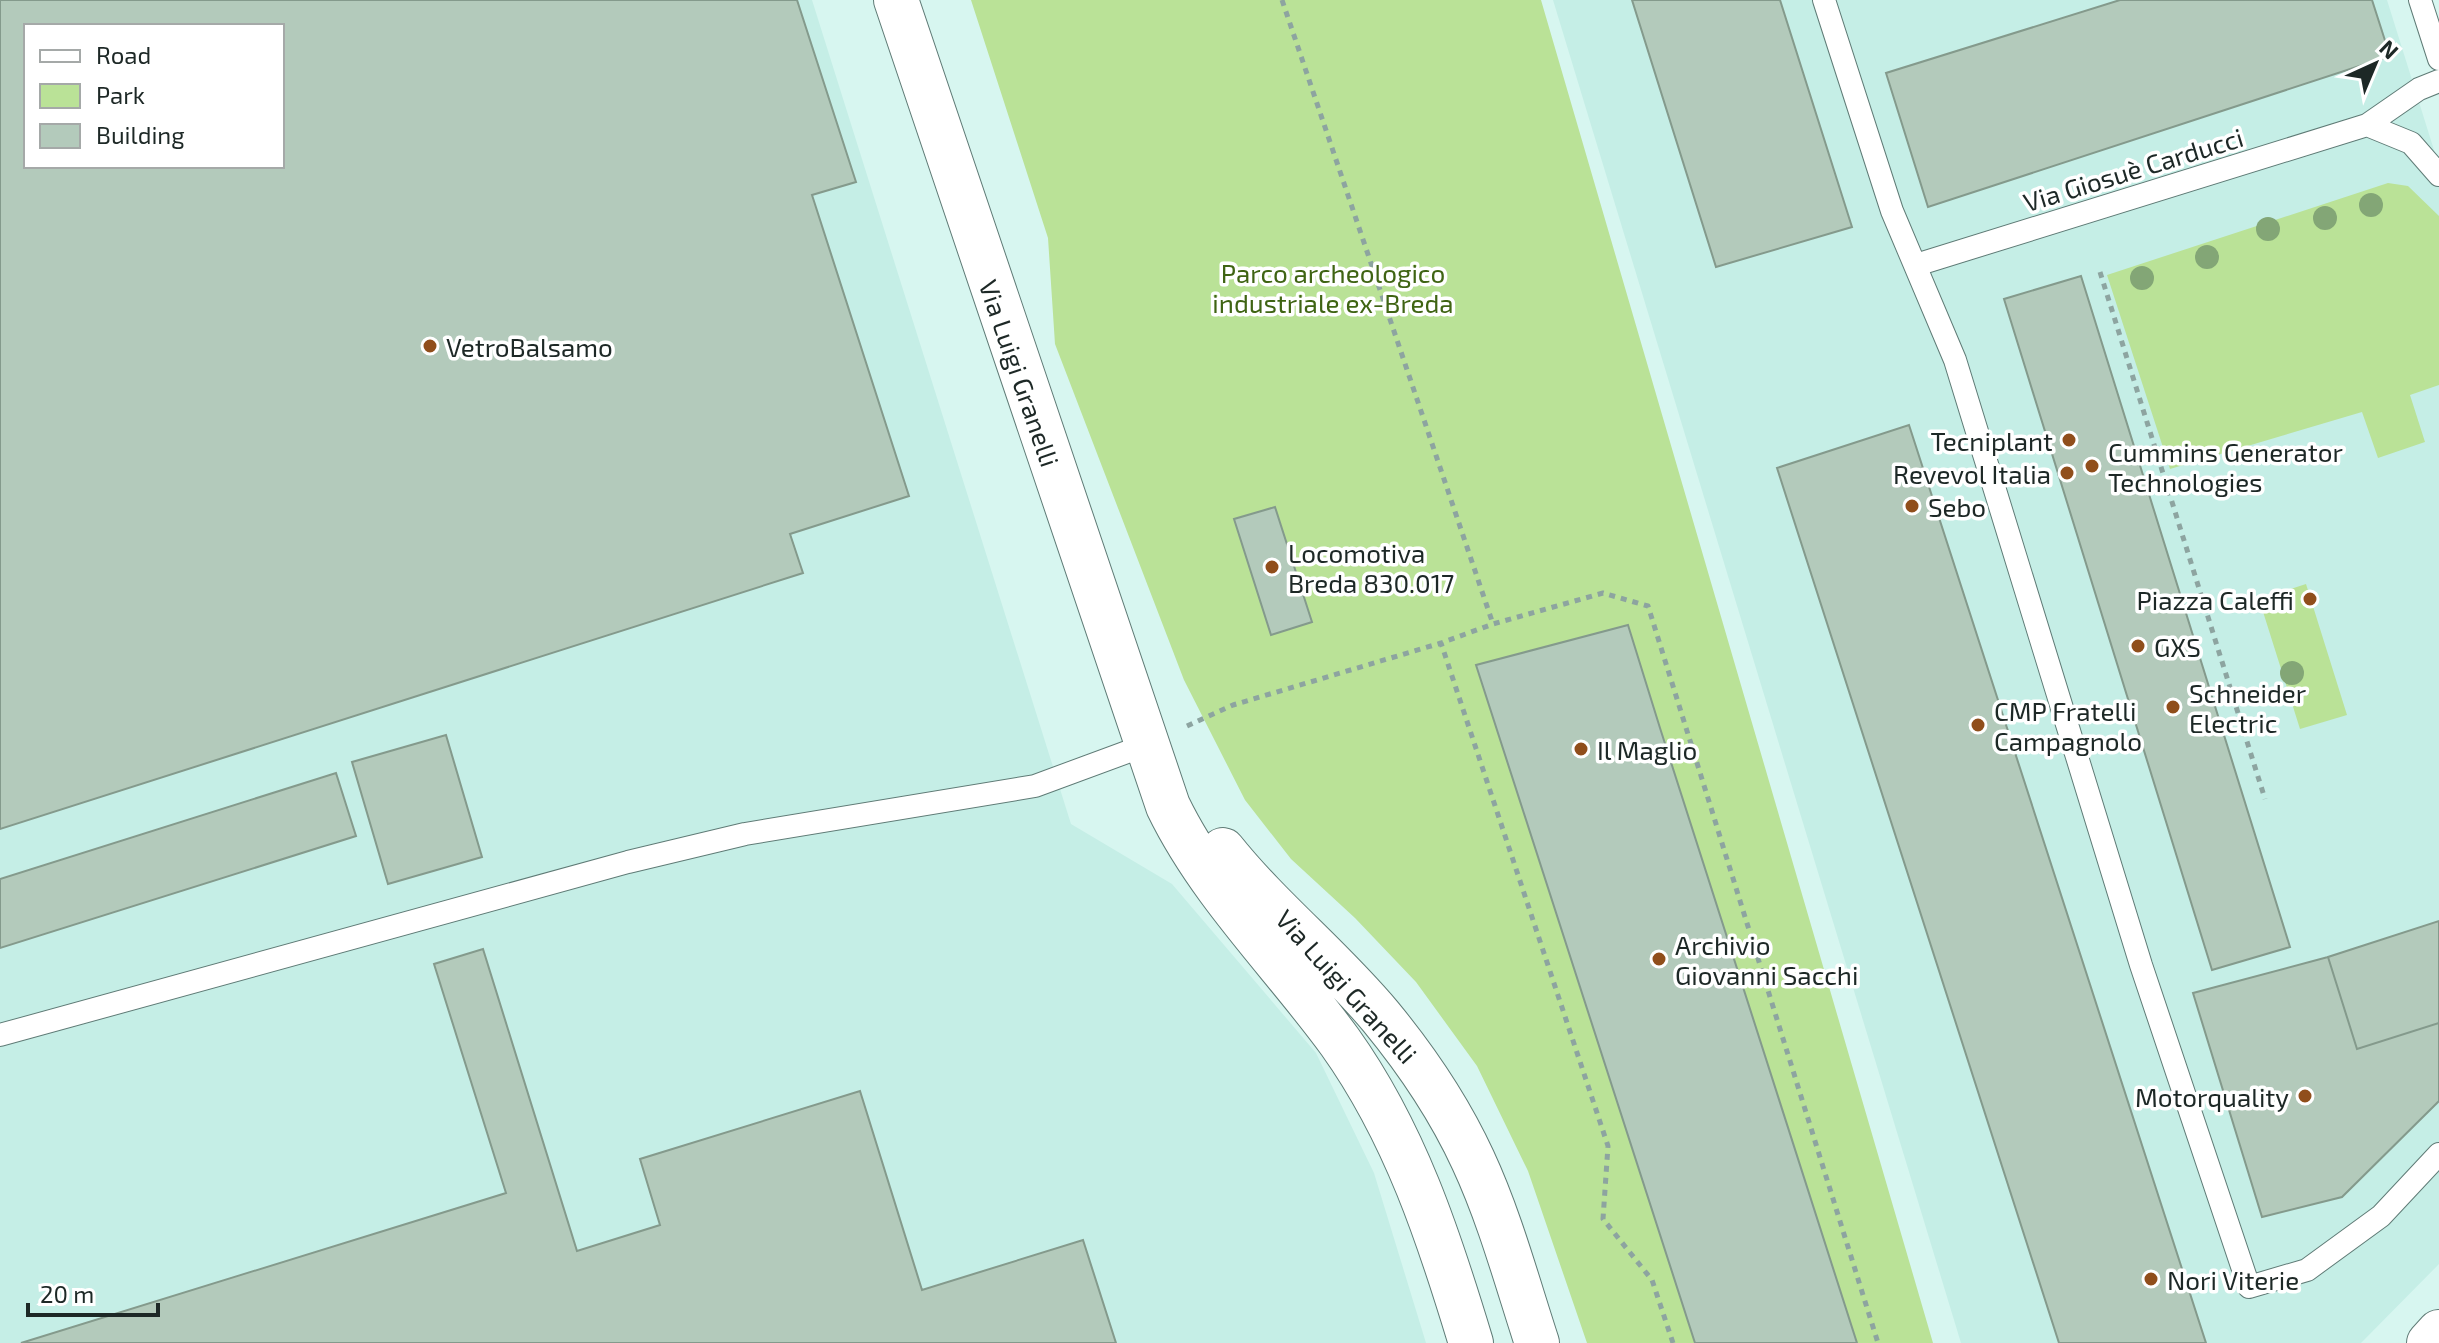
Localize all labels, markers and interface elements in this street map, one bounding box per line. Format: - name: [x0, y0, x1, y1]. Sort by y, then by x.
- legend: [24, 24, 284, 168]
- north arrow: [2335, 24, 2415, 104]
- text: N: [2375, 34, 2404, 64]
- text: Road: [96, 40, 151, 69]
- text: Park: [96, 80, 145, 109]
- text: Building: [96, 120, 185, 149]
- street label: Via Giosuè Carducci: [2019, 121, 2247, 217]
- park label: Parco archeologico industriale ex-Breda: [1212, 257, 1454, 318]
- street label: Via Luigi Granelli: [973, 275, 1067, 471]
- place label: VetroBalsamo: [446, 331, 613, 362]
- marker: VetroBalsamo: [421, 337, 439, 355]
- place label: Tecniplant: [1930, 425, 2053, 456]
- marker: Tecniplant: [2060, 431, 2078, 449]
- place label: Cummins Generator Technologies: [2108, 436, 2343, 497]
- marker: Cummins Generator Technologies: [2083, 457, 2101, 475]
- place label: Revevol Italia: [1893, 458, 2051, 489]
- marker: Revevol Italia: [2058, 464, 2076, 482]
- place label: Sebo: [1928, 491, 1986, 522]
- marker: Sebo: [1903, 497, 1921, 515]
- place label: Locomotiva Breda 830.017: [1288, 537, 1454, 598]
- marker: Locomotiva Breda 830.017: [1263, 558, 1281, 576]
- place label: Piazza Caleffi: [2136, 584, 2294, 615]
- marker: Piazza Caleffi: [2301, 590, 2319, 608]
- place label: GXS: [2154, 631, 2201, 662]
- marker: GXS: [2129, 637, 2147, 655]
- place label: Schneider Electric: [2189, 677, 2306, 738]
- place label: CMP Fratelli Campagnolo: [1994, 695, 2142, 756]
- marker: Schneider Electric: [2164, 698, 2182, 716]
- marker: CMP Fratelli Campagnolo: [1969, 716, 1987, 734]
- place label: Il Maglio: [1597, 734, 1697, 765]
- marker: Il Maglio: [1572, 740, 1590, 758]
- street label: Via Luigi Granelli: [1270, 903, 1424, 1069]
- place label: Archivio Giovanni Sacchi: [1675, 929, 1858, 990]
- marker: Archivio Giovanni Sacchi: [1650, 950, 1668, 968]
- place label: Motorquality: [2135, 1081, 2289, 1112]
- marker: Motorquality: [2296, 1087, 2314, 1105]
- place label: Nori Viterie: [2167, 1264, 2299, 1295]
- scale bar: [28, 1267, 158, 1317]
- marker: Nori Viterie: [2142, 1270, 2160, 1288]
- text: 20 m: [40, 1279, 94, 1308]

